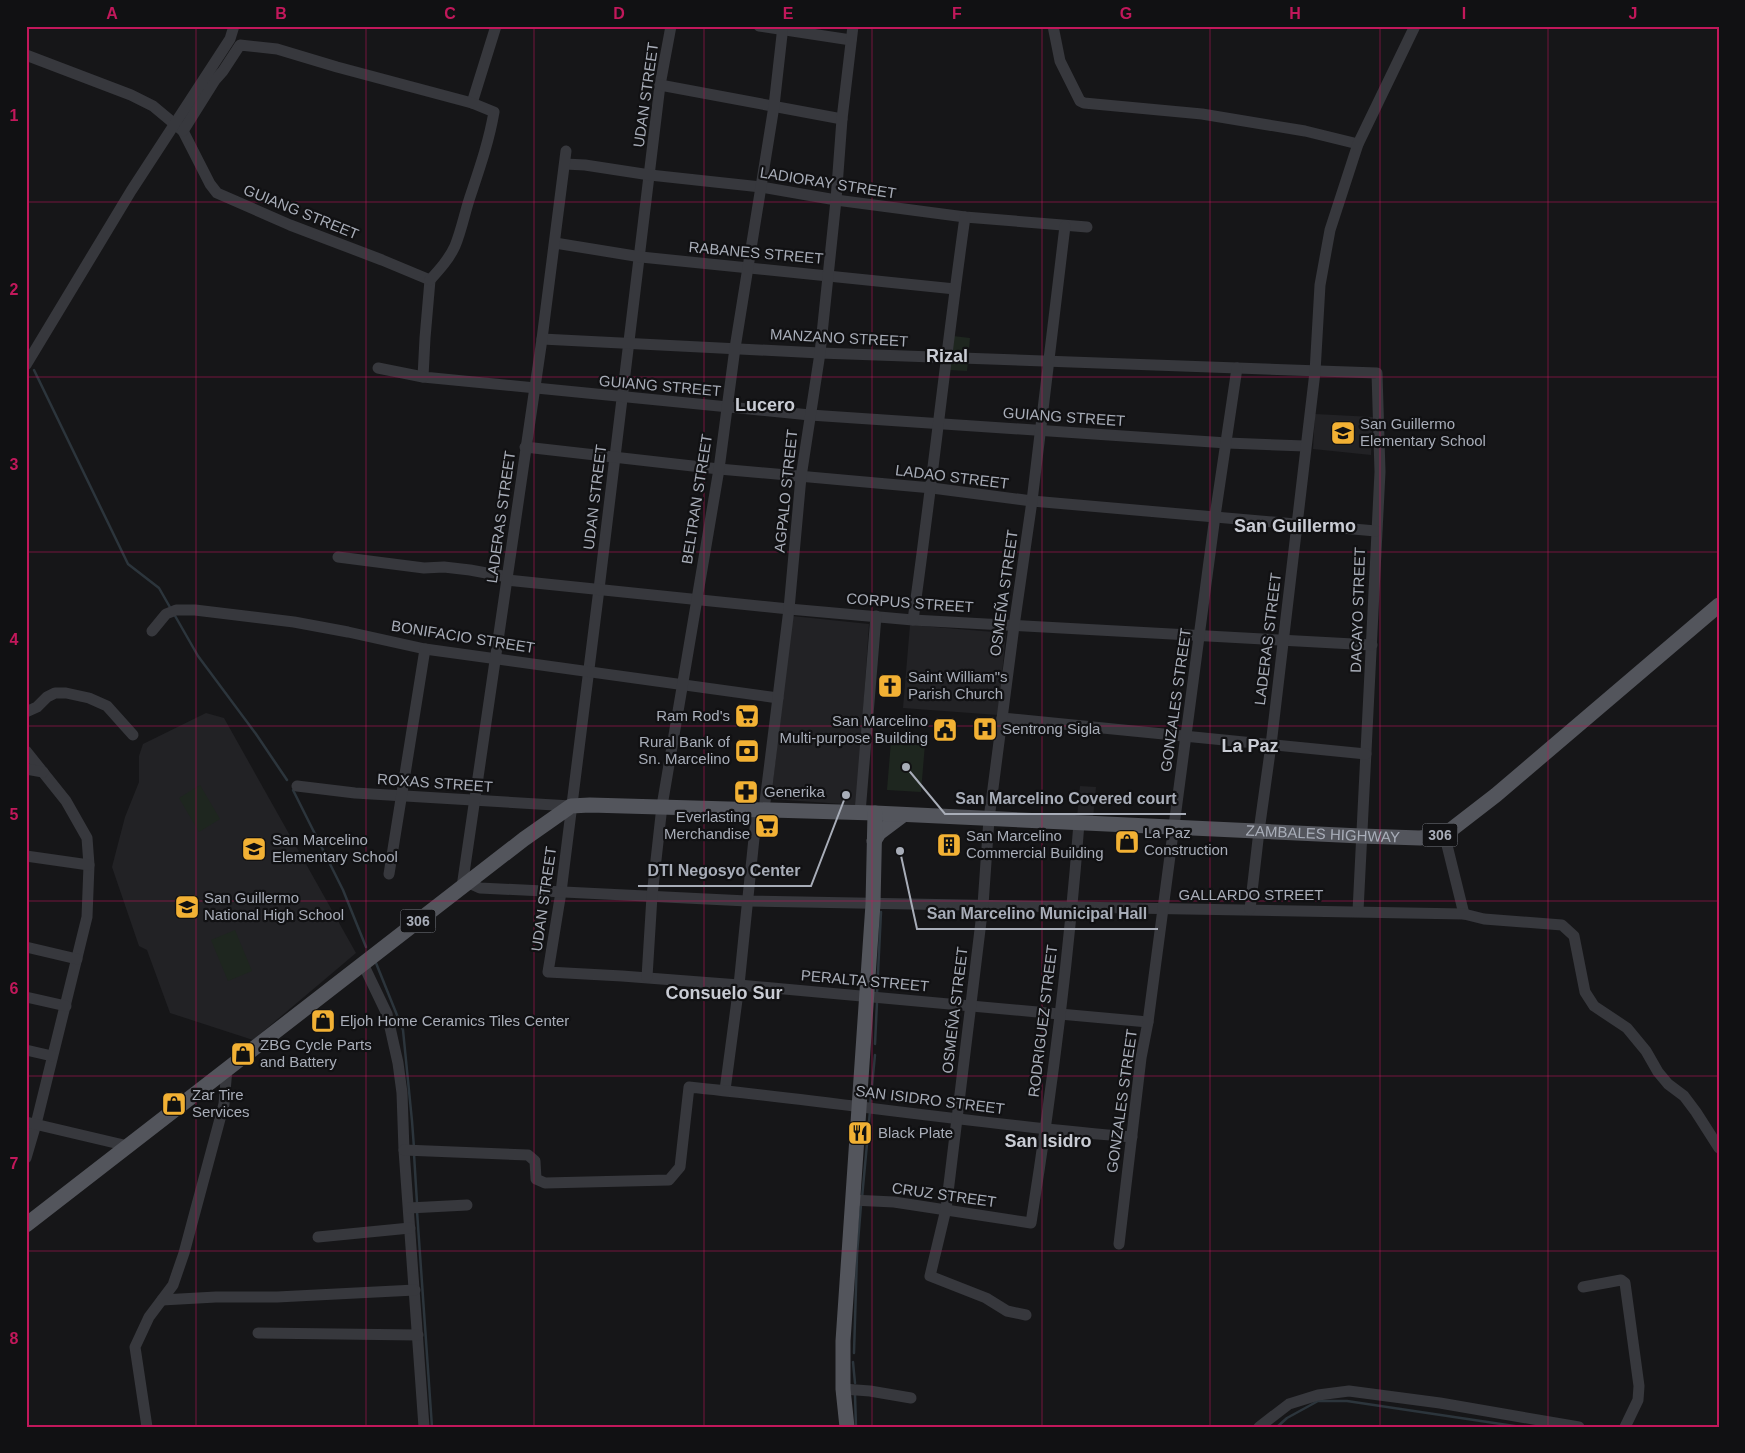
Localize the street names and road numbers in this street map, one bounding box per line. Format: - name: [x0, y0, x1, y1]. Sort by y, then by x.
- street label: UDAN STREET: [630, 41, 661, 149]
- street label: LADIORAY STREET: [759, 163, 897, 202]
- street label: GUIANG STREET: [241, 181, 361, 242]
- street label: RABANES STREET: [688, 238, 824, 267]
- street label: MANZANO STREET: [770, 325, 909, 350]
- street label: GUIANG STREET: [598, 372, 722, 399]
- street label: GUIANG STREET: [1002, 404, 1126, 429]
- street label: AGPALO STREET: [771, 428, 800, 553]
- street label: BELTRAN STREET: [678, 433, 715, 565]
- street label: UDAN STREET: [580, 443, 609, 551]
- street label: LADERAS STREET: [483, 450, 518, 584]
- street label: LADAO STREET: [894, 461, 1010, 492]
- street label: OSMEÑA STREET: [986, 529, 1021, 657]
- street label: DACAYO STREET: [1347, 547, 1368, 673]
- street label: LADERAS STREET: [1251, 572, 1284, 706]
- street label: CORPUS STREET: [846, 590, 974, 615]
- street label: BONIFACIO STREET: [390, 617, 536, 656]
- street label: GONZALES STREET: [1157, 627, 1194, 773]
- street label: ROXAS STREET: [377, 770, 493, 795]
- street label: ZAMBALES HIGHWAY: [1245, 822, 1400, 845]
- road number: 306: [1422, 824, 1458, 846]
- street label: UDAN STREET: [528, 845, 559, 953]
- street label: GALLARDO STREET: [1178, 886, 1324, 903]
- road number: 306: [400, 909, 436, 932]
- street label: RODRIGUEZ STREET: [1025, 944, 1060, 1098]
- street label: OSMEÑA STREET: [938, 946, 971, 1074]
- street label: PERALTA STREET: [800, 966, 930, 995]
- street label: GONZALES STREET: [1103, 1028, 1140, 1174]
- street label: SAN ISIDRO STREET: [855, 1082, 1006, 1117]
- street label: CRUZ STREET: [891, 1179, 997, 1210]

